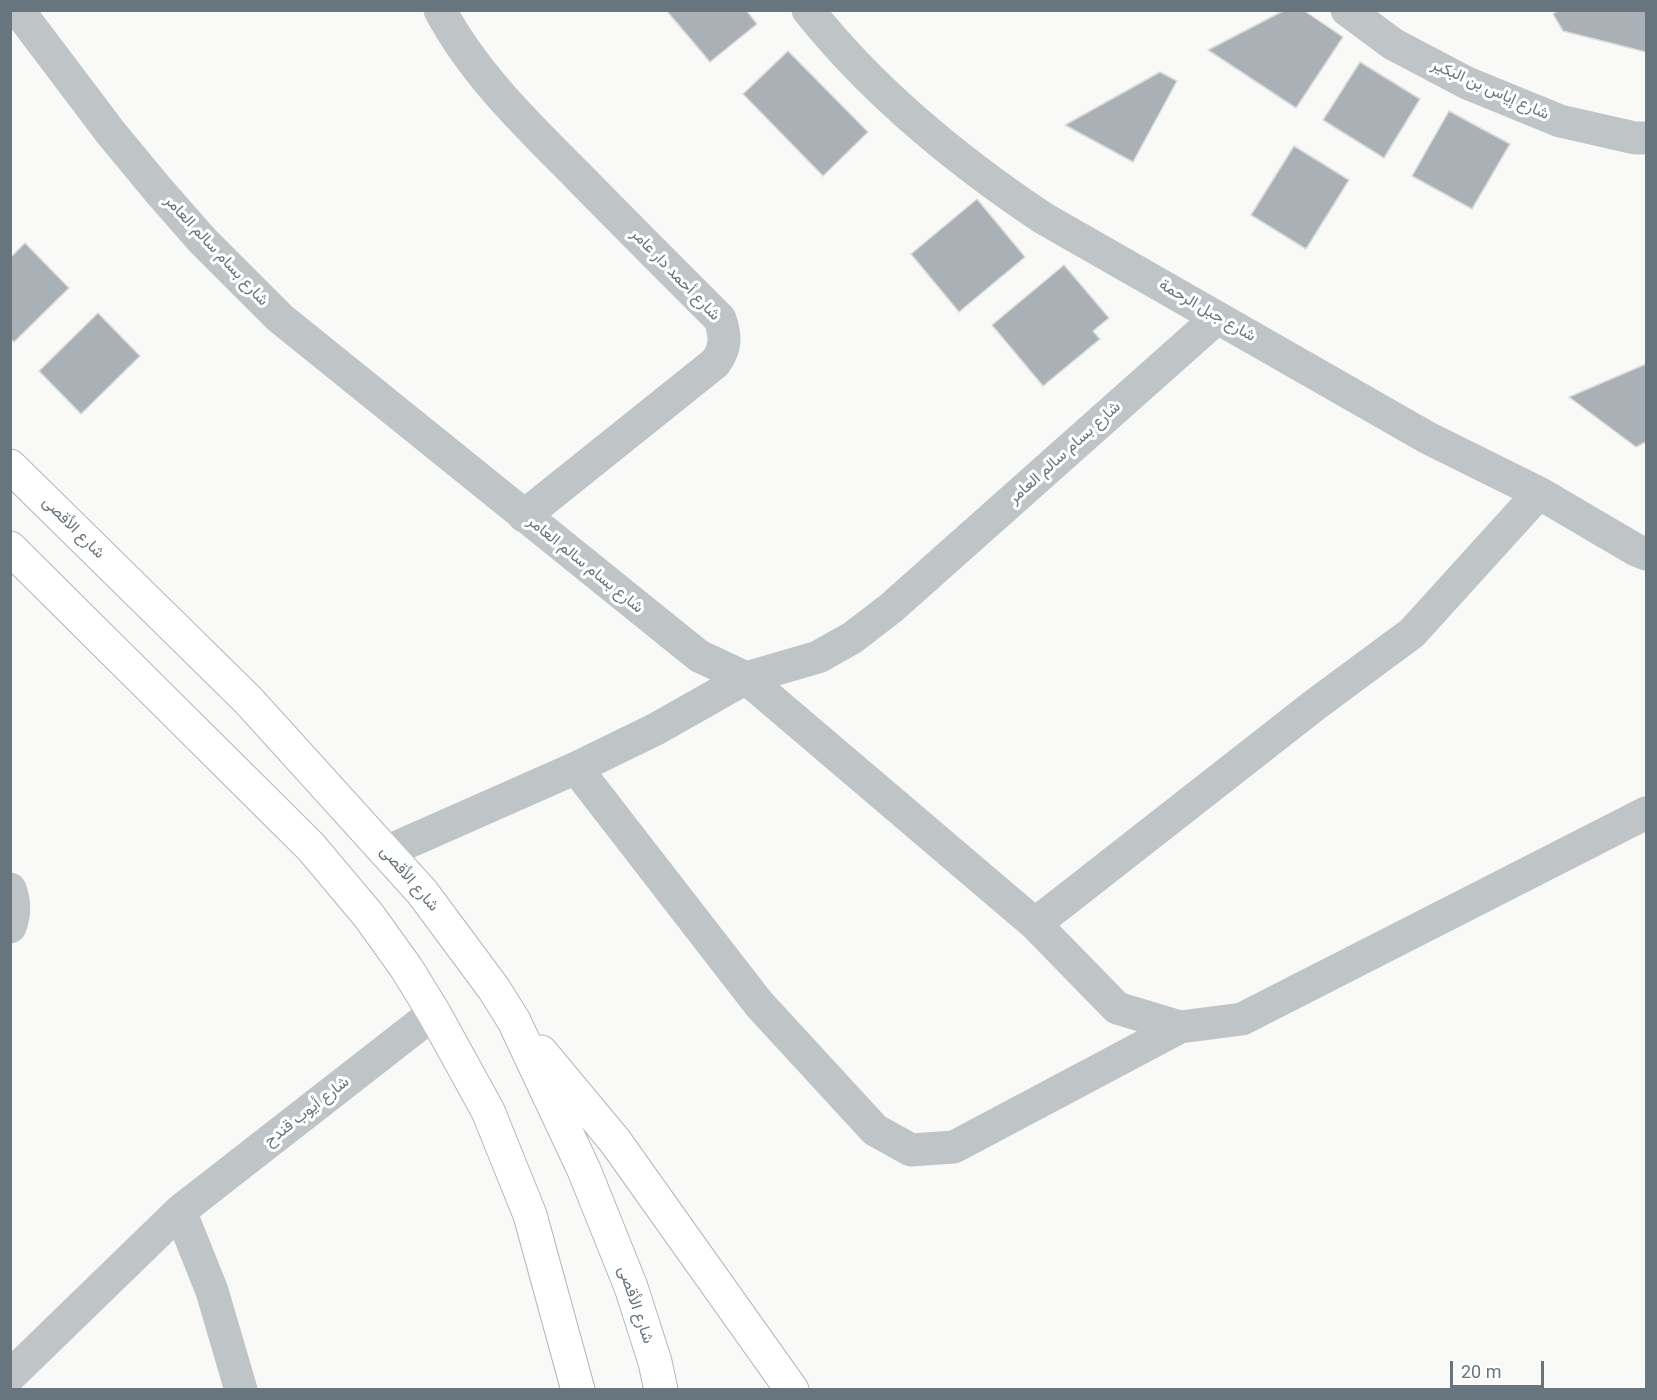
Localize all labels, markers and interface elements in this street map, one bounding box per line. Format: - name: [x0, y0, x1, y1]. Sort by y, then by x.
- street label: شارع إياس بن البكير: [1428, 55, 1552, 125]
- street label: شارع بسام سالم العامر: [160, 192, 272, 310]
- street label: شارع أحمد دار عامر: [626, 225, 724, 325]
- street label: شارع جبل الرحمة: [1155, 276, 1259, 346]
- street label: شارع بسام سالم العامر: [1005, 398, 1125, 508]
- street label: شارع الأقصى: [38, 493, 108, 563]
- street label: شارع بسام سالم العامر: [523, 512, 647, 618]
- street label: شارع الأقصى: [375, 842, 443, 916]
- street label: شارع أيوب قندح: [261, 1073, 353, 1151]
- street label: شارع الأقصى: [613, 1264, 657, 1346]
- scale bar: [1453, 1349, 1548, 1387]
- text: 20 m: [1461, 1361, 1501, 1382]

